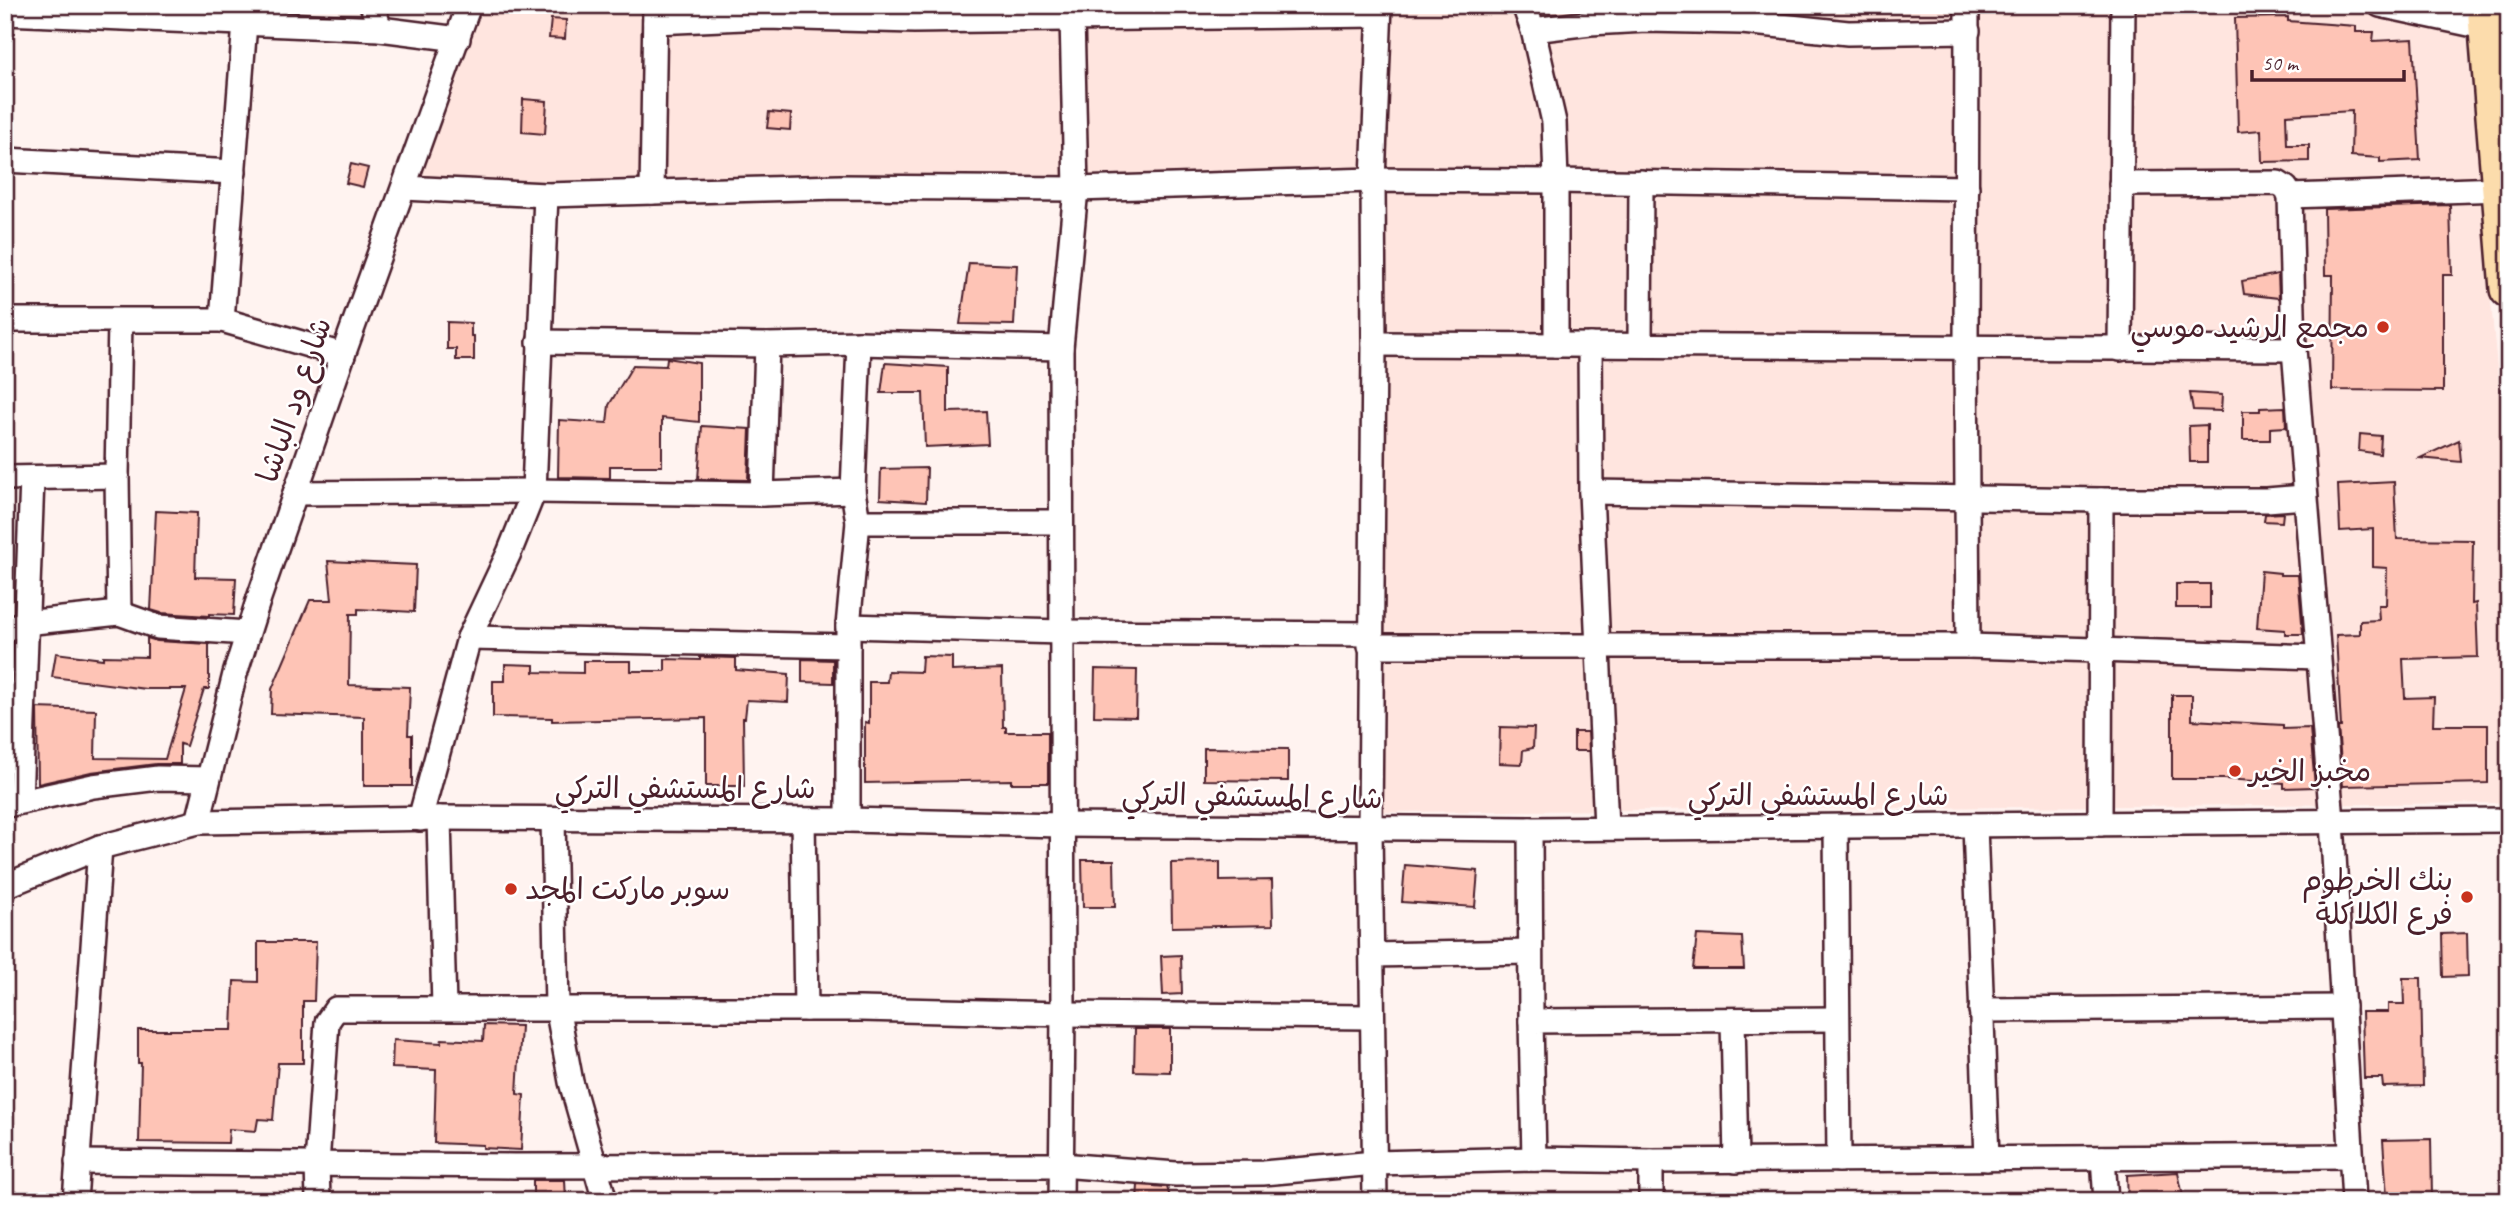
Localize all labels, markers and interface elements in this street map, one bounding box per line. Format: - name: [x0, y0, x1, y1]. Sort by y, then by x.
- scale bar: [2252, 38, 2404, 82]
- text: 50 m: [2262, 50, 2300, 76]
- place label: مجمع الرشيد موسي: [2130, 308, 2369, 353]
- street label: شارع ود الباشا: [248, 312, 342, 488]
- marker: مجمع الرشيد موسي: [2375, 319, 2391, 335]
- place label: مخبز الخير: [2246, 752, 2371, 790]
- marker: مخبز الخير: [2227, 763, 2243, 779]
- street label: شارع المستشفي التركي: [554, 769, 816, 814]
- street label: شارع المستشفي التركي: [1121, 775, 1383, 824]
- street label: شارع المستشفي التركي: [1687, 776, 1949, 821]
- place label: بنك الخرطوم فرع الكلاكلة: [2302, 861, 2453, 935]
- place label: سوبر ماركت المجد: [525, 870, 730, 908]
- marker: سوبر ماركت المجد: [503, 881, 519, 897]
- marker: بنك الخرطوم فرع الكلاكلة: [2459, 889, 2475, 905]

